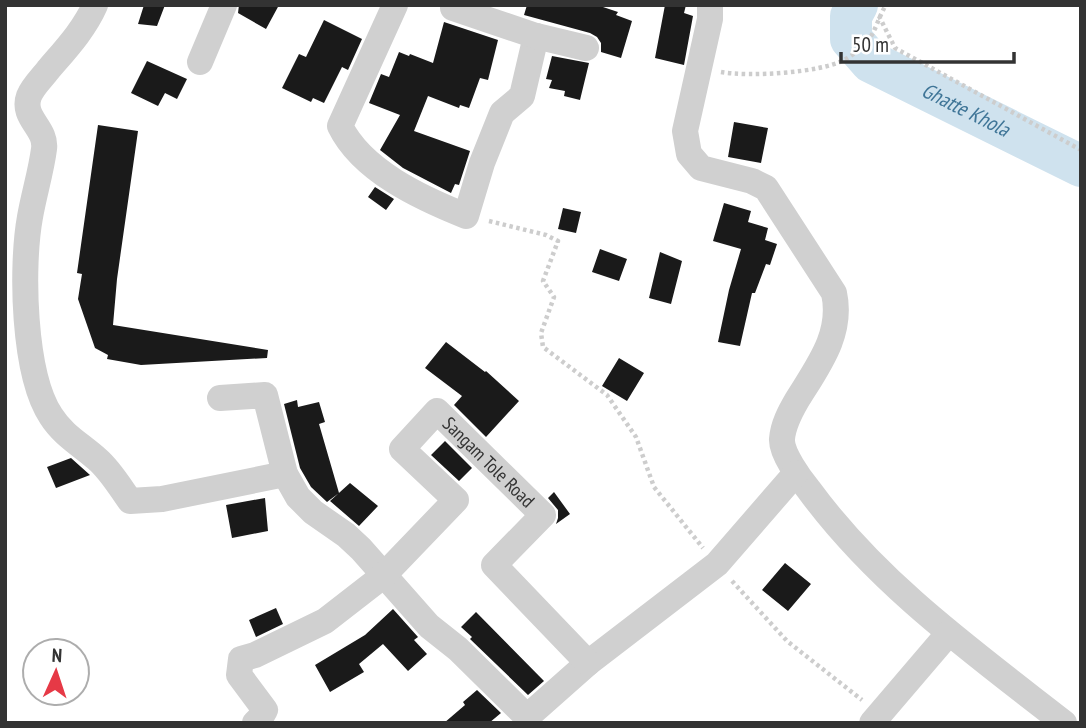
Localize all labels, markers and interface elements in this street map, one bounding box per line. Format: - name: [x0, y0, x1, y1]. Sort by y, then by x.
- scale bar: [841, 21, 1014, 65]
- text: 50 m: [852, 31, 889, 58]
- water label: Ghatte Khola: [918, 76, 1016, 143]
- street label: Sangam Tole Road: [438, 411, 540, 512]
- north arrow: [21, 637, 91, 707]
- text: N: [51, 643, 63, 667]

